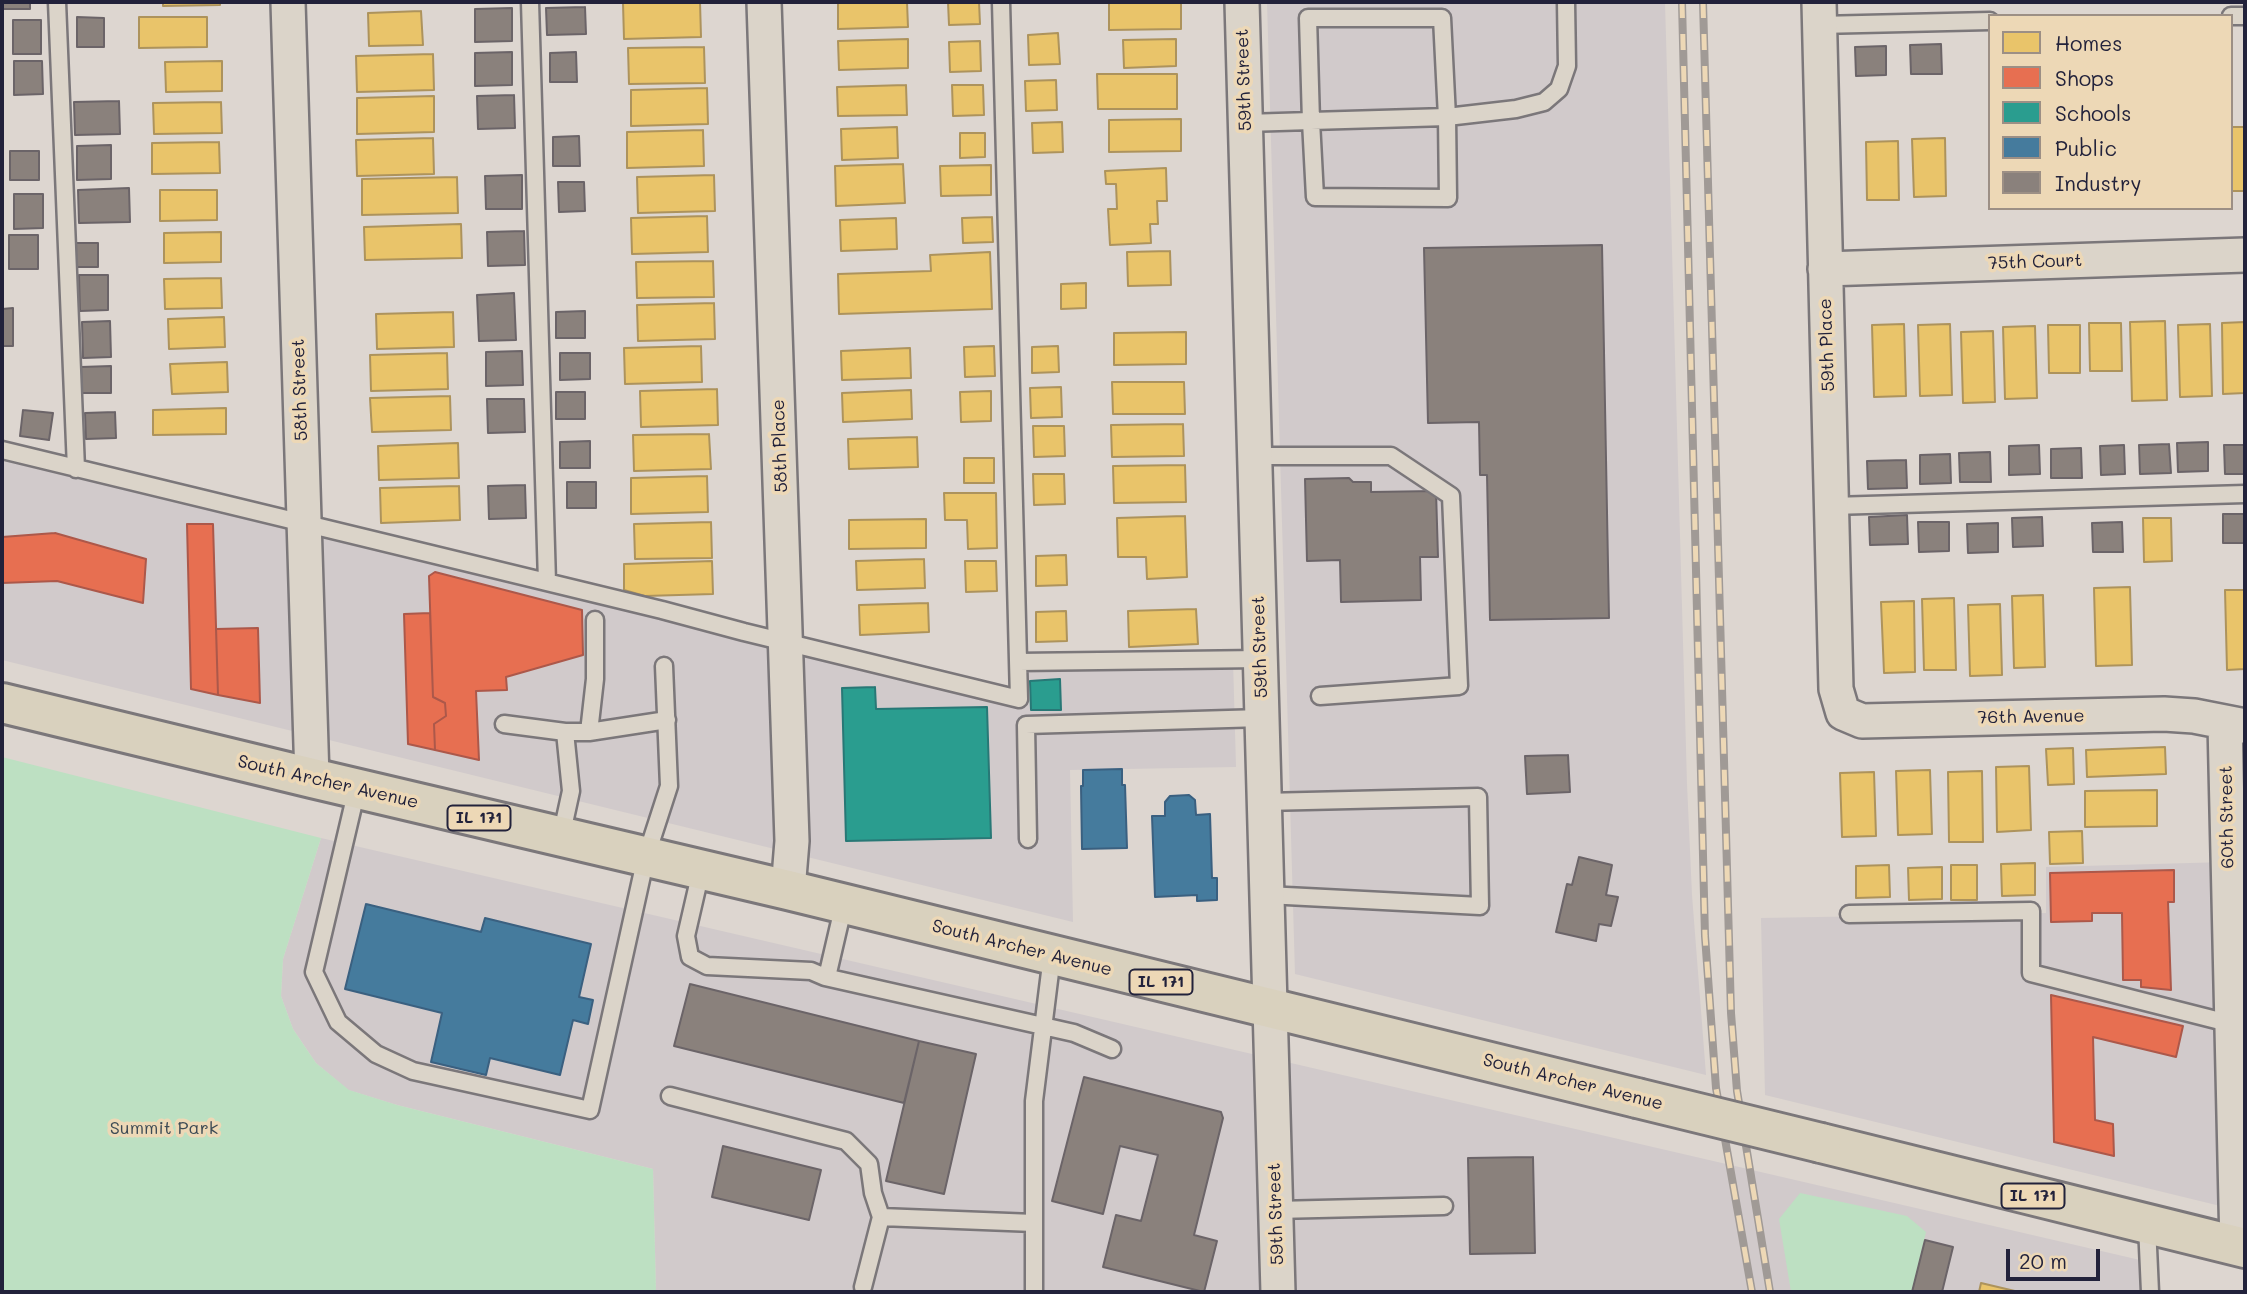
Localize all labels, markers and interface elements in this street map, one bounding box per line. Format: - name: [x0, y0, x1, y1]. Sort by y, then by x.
- legend: [1988, 14, 2233, 210]
- street label: 59th Street: [1231, 29, 1257, 131]
- text: Homes: [2055, 29, 2122, 56]
- text: Shops: [2055, 64, 2114, 91]
- text: Schools: [2055, 99, 2131, 126]
- text: Public: [2055, 134, 2117, 161]
- text: Industry: [2055, 169, 2142, 196]
- street label: 75th Court: [1987, 250, 2083, 274]
- street label: 59th Place: [1815, 298, 1839, 392]
- street label: 58th Street: [287, 338, 313, 442]
- street label: 58th Place: [768, 399, 792, 493]
- street label: 59th Street: [1247, 596, 1273, 698]
- street label: 76th Avenue: [1977, 705, 2085, 729]
- street label: South Archer Avenue: [235, 751, 421, 813]
- street label: 60th Street: [2215, 765, 2239, 869]
- road number: IL 171: [448, 806, 510, 831]
- street label: South Archer Avenue: [930, 915, 1114, 981]
- road number: IL 171: [1130, 970, 1192, 994]
- street label: South Archer Avenue: [1481, 1049, 1665, 1115]
- park label: Summit Park: [110, 1117, 218, 1139]
- street label: 59th Street: [1263, 1163, 1289, 1265]
- road number: IL 171: [2002, 1184, 2064, 1208]
- scale bar: [2009, 1234, 2104, 1278]
- text: 20 m: [2019, 1247, 2067, 1274]

